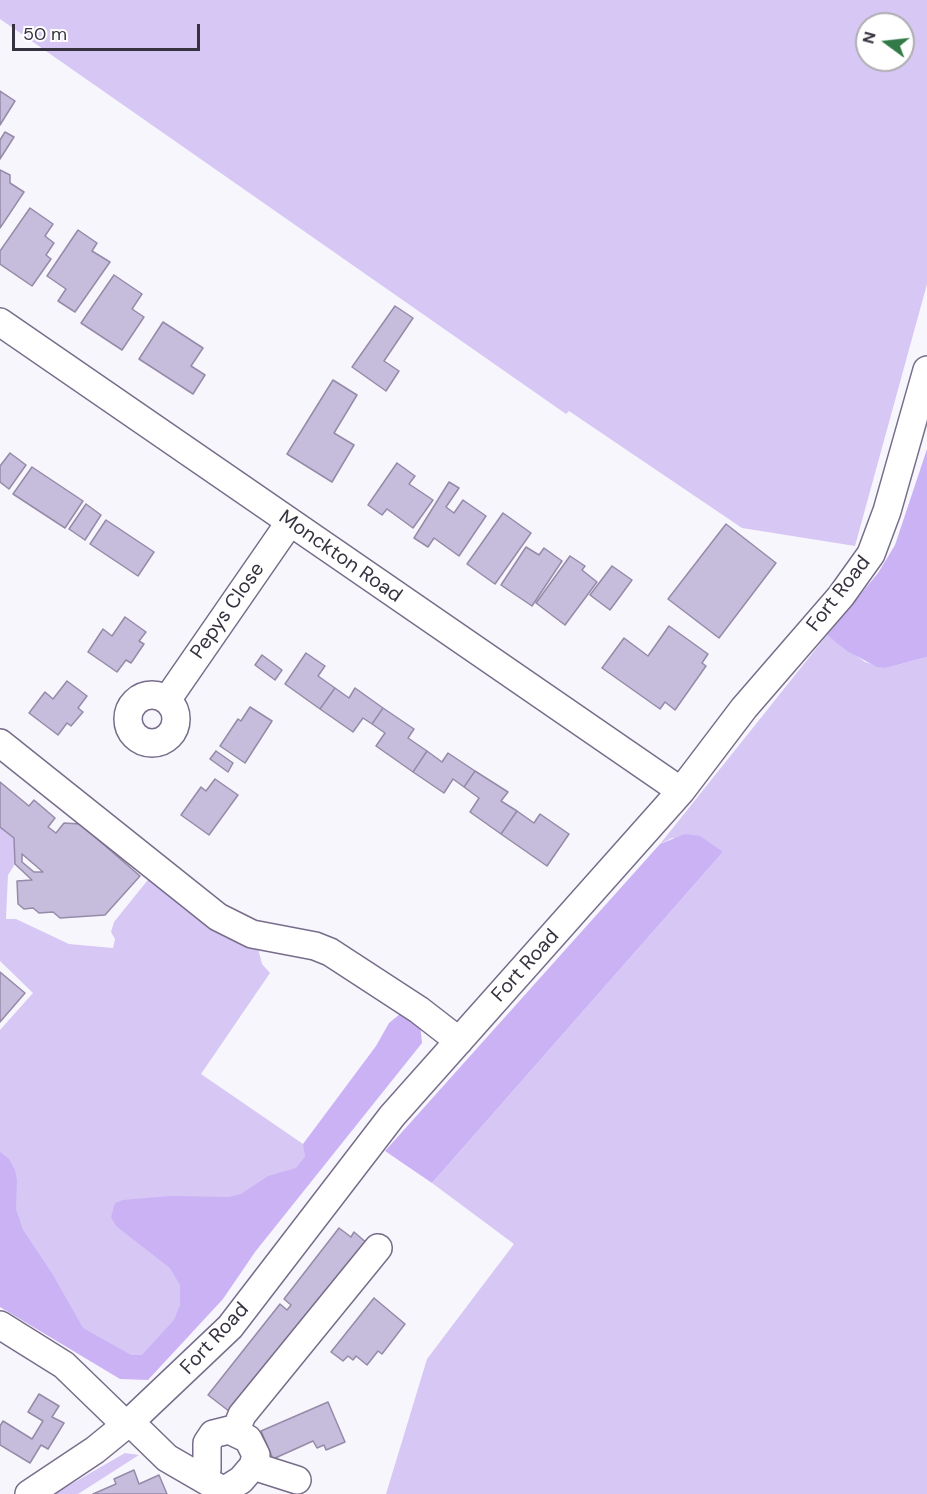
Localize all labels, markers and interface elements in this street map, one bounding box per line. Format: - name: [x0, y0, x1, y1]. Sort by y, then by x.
- scale bar: [15, 12, 202, 50]
- north arrow: [855, 12, 915, 72]
- text: 50 m: [23, 22, 67, 46]
- text: N: [857, 29, 881, 46]
- street label: Monckton Road: [274, 506, 406, 608]
- street label: Fort Road: [802, 551, 876, 637]
- street label: Pepys Close: [186, 558, 270, 664]
- street label: Fort Road: [487, 925, 565, 1007]
- street label: Fort Road: [176, 1298, 254, 1380]

